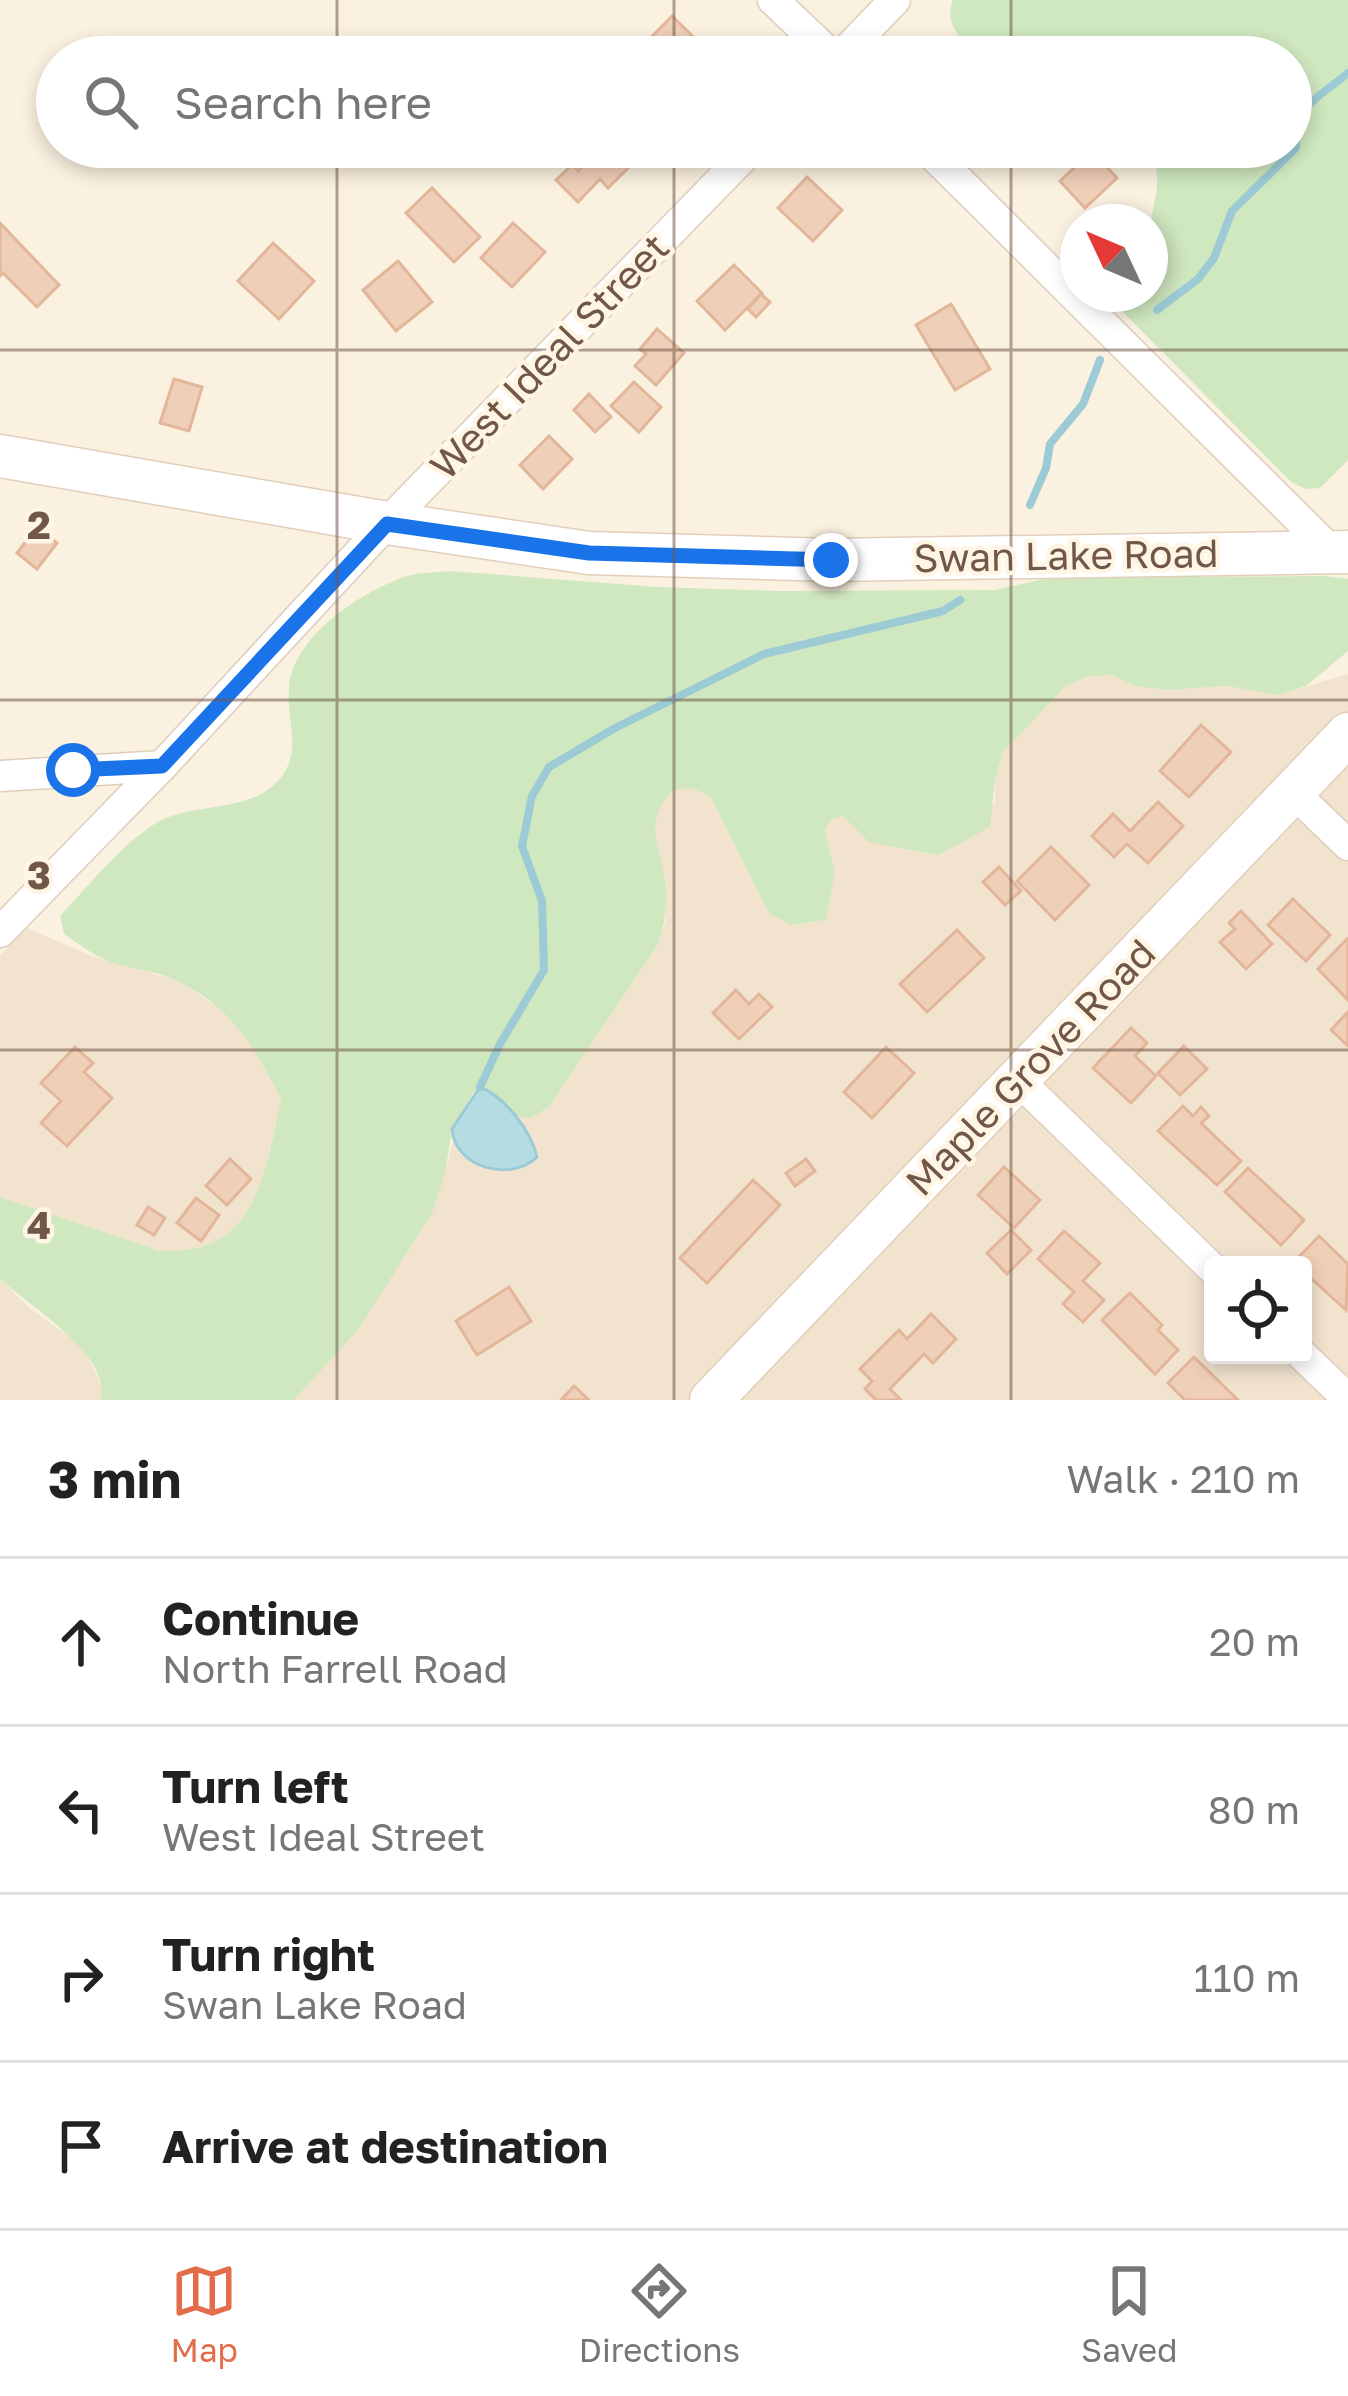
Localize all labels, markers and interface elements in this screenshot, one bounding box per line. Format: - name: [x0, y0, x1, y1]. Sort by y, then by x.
- search box: [36, 36, 1312, 168]
- icon: search: [78, 69, 144, 135]
- text: Search here: [174, 75, 432, 129]
- north arrow: [1060, 204, 1168, 312]
- street label: West Ideal Street: [420, 223, 678, 489]
- text: 2: [27, 501, 51, 548]
- street label: Swan Lake Road: [913, 529, 1219, 581]
- route end: [804, 533, 858, 587]
- route start: [46, 743, 100, 797]
- text: 3: [27, 851, 51, 898]
- street label: Maple Grove Road: [896, 929, 1164, 1205]
- text: 4: [27, 1201, 51, 1248]
- map controls: [1204, 1256, 1312, 1364]
- button: locate: [1204, 1256, 1312, 1364]
- text: 3 min: [48, 1448, 181, 1509]
- text: Walk · 210 m: [1066, 1455, 1300, 1502]
- text: Continue: [162, 1591, 359, 1645]
- icon: ahead: [48, 1609, 114, 1675]
- text: 20 m: [1209, 1618, 1300, 1665]
- text: North Farrell Road: [162, 1645, 508, 1692]
- text: Turn left: [162, 1759, 349, 1813]
- icon: left: [48, 1777, 114, 1843]
- text: 80 m: [1208, 1786, 1300, 1833]
- text: West Ideal Street: [162, 1813, 485, 1860]
- text: Turn right: [162, 1927, 375, 1981]
- icon: right: [48, 1945, 114, 2011]
- text: 110 m: [1194, 1954, 1300, 2001]
- text: Swan Lake Road: [162, 1981, 467, 2028]
- icon: arrive: [48, 2113, 114, 2179]
- text: Arrive at destination: [162, 2119, 608, 2173]
- tab: Map: [171, 2258, 238, 2369]
- tab: Directions: [579, 2258, 740, 2369]
- tab: Saved: [1081, 2258, 1177, 2369]

